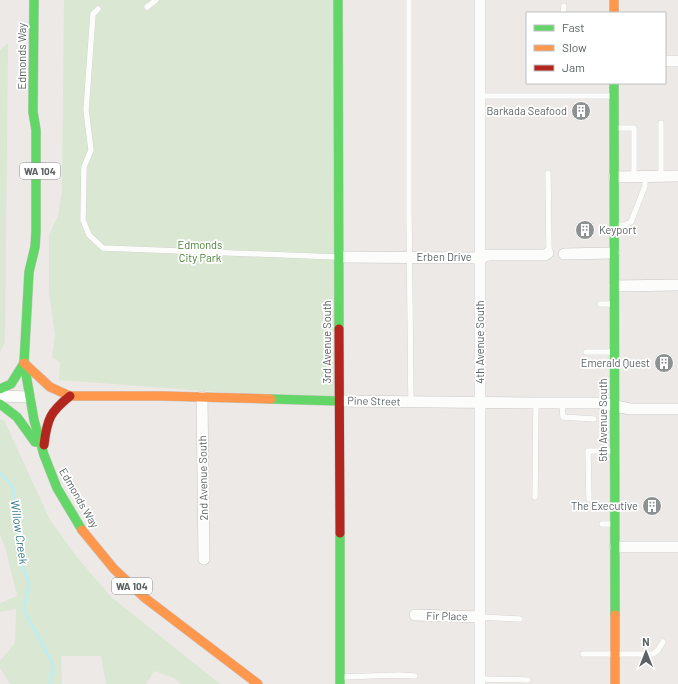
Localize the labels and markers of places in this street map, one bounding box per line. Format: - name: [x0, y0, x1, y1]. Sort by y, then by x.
- building icon: Barkada Seafood: [570, 100, 592, 122]
- place label: Barkada Seafood: [486, 104, 567, 117]
- building icon: Keyport: [574, 219, 596, 241]
- place label: Keyport: [599, 223, 637, 236]
- building icon: Emerald Quest: [653, 352, 675, 374]
- place label: Emerald Quest: [581, 356, 650, 369]
- building icon: The Executive: [641, 495, 663, 517]
- place label: The Executive: [571, 499, 638, 512]

